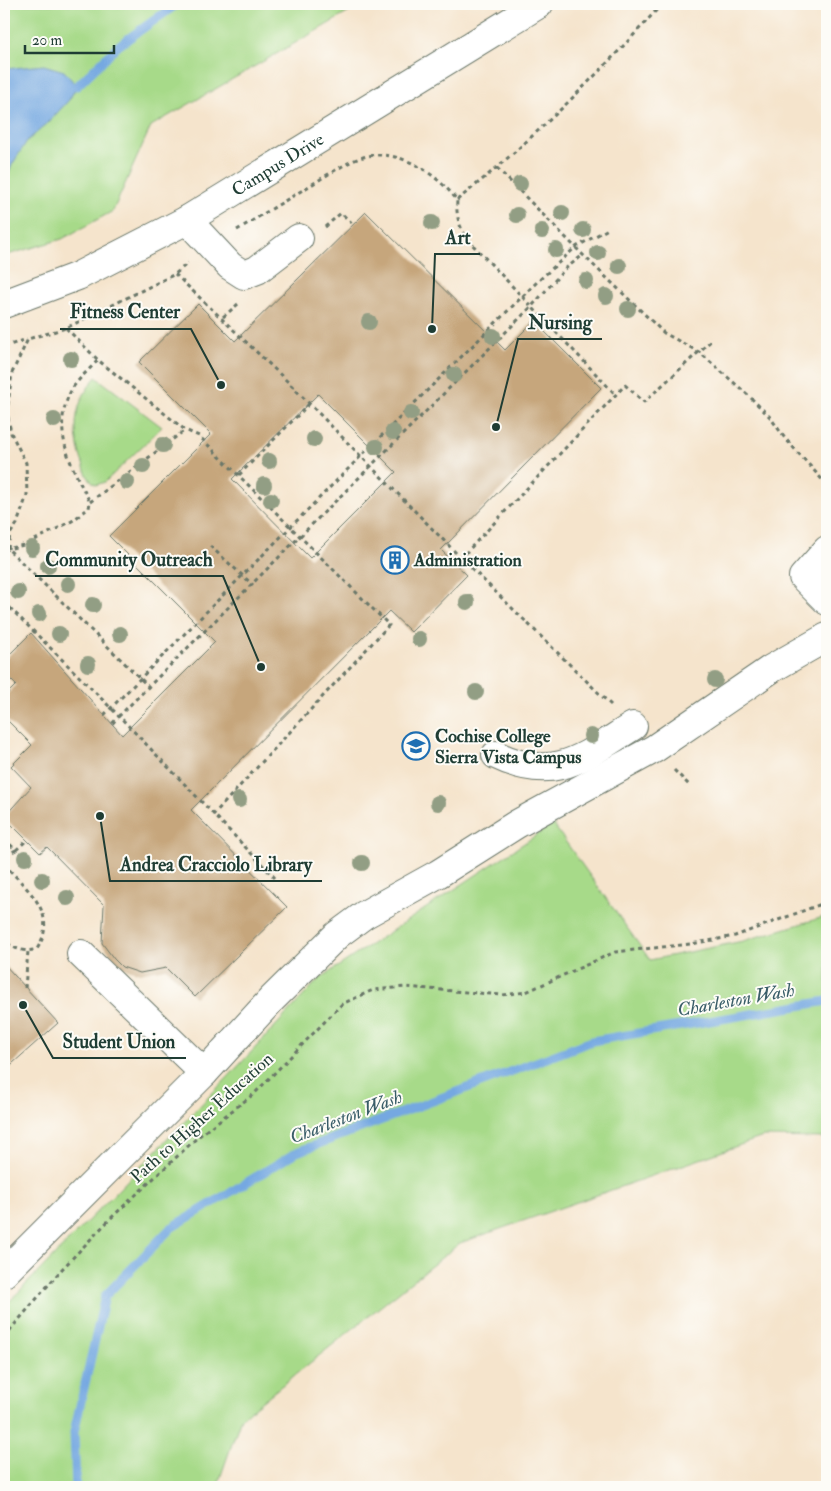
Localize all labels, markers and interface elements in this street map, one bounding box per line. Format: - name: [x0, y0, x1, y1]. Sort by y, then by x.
- scale bar: [25, 22, 114, 54]
- text: 20 m: [32, 31, 62, 50]
- street label: Campus Drive: [227, 127, 328, 201]
- callout: Art: [435, 220, 480, 254]
- text: Art: [444, 226, 471, 250]
- callout: Fitness Center: [60, 295, 191, 329]
- text: Fitness Center: [70, 300, 181, 324]
- callout: Nursing: [518, 305, 602, 339]
- text: Nursing: [527, 311, 593, 336]
- callout: Community Outreach: [35, 542, 223, 576]
- building icon: Administration: [380, 545, 410, 575]
- text: Community Outreach: [45, 548, 213, 573]
- place label: Administration: [413, 549, 522, 572]
- place label: Cochise College Sierra Vista Campus: [435, 725, 581, 769]
- school or university icon: Cochise College Sierra Vista Campus: [401, 731, 431, 761]
- callout: Andrea Cracciolo Library: [110, 847, 322, 881]
- text: Andrea Cracciolo Library: [119, 853, 313, 878]
- water label: Charleston Wash: [675, 978, 797, 1022]
- callout: Student Union: [53, 1024, 186, 1058]
- text: Student Union: [63, 1030, 176, 1054]
- street label: Path to Higher Education: [126, 1048, 278, 1188]
- water label: Charleston Wash: [286, 1085, 406, 1149]

